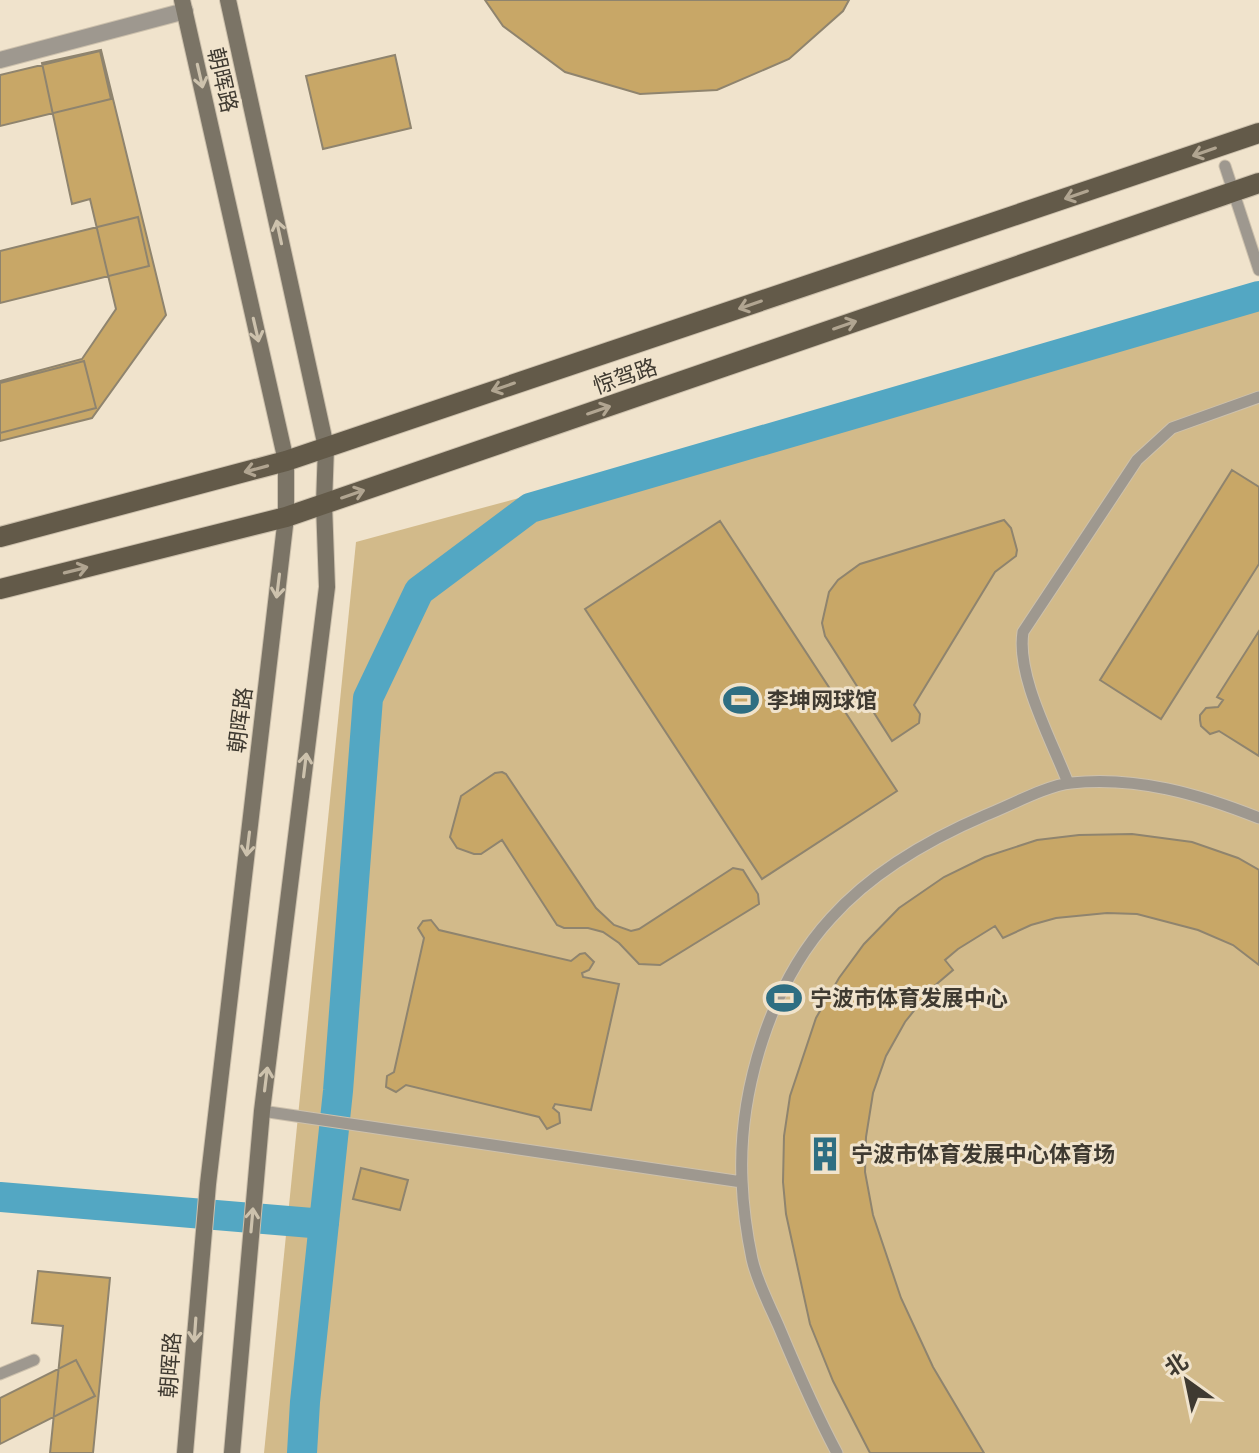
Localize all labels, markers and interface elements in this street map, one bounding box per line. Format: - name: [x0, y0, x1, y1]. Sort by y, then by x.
- street label: 朝晖路: [203, 45, 244, 115]
- one-way arrow: [193, 63, 208, 88]
- one-way arrow: [1192, 145, 1217, 160]
- one-way arrow: [1063, 188, 1089, 203]
- one-way arrow: [271, 220, 286, 245]
- one-way arrow: [737, 298, 762, 313]
- one-way arrow: [249, 316, 264, 342]
- one-way arrow: [832, 317, 857, 332]
- street label: 惊驾路: [589, 352, 660, 399]
- one-way arrow: [491, 381, 516, 396]
- one-way arrow: [587, 401, 612, 416]
- one-way arrow: [244, 462, 270, 477]
- one-way arrow: [341, 486, 366, 501]
- one-way arrow: [62, 561, 88, 576]
- one-way arrow: [270, 572, 285, 599]
- sports icon: 李坤网球馆: [722, 681, 760, 719]
- street label: 朝晖路: [222, 686, 257, 754]
- place label: 李坤网球馆: [767, 686, 877, 713]
- one-way arrow: [297, 752, 312, 779]
- one-way arrow: [240, 830, 255, 857]
- sports icon: 宁波市体育发展中心: [765, 979, 803, 1017]
- place label: 宁波市体育发展中心: [810, 984, 1008, 1011]
- one-way arrow: [258, 1066, 273, 1093]
- building icon: 宁波市体育发展中心体育场: [806, 1135, 844, 1173]
- place label: 宁波市体育发展中心体育场: [851, 1140, 1115, 1167]
- one-way arrow: [244, 1207, 259, 1234]
- one-way arrow: [187, 1316, 202, 1343]
- street label: 朝晖路: [154, 1331, 185, 1399]
- north arrow: [1147, 1341, 1227, 1421]
- text: 北: [1159, 1346, 1192, 1381]

